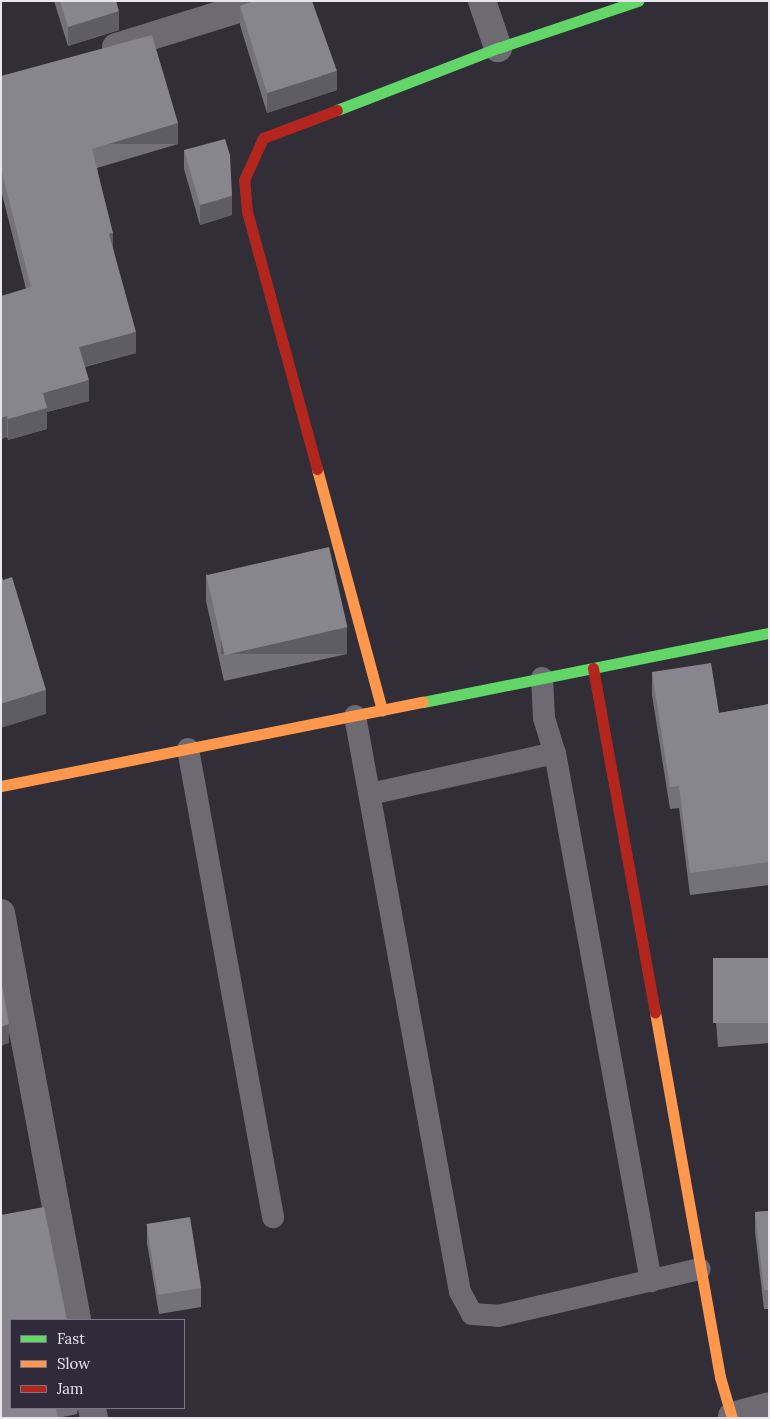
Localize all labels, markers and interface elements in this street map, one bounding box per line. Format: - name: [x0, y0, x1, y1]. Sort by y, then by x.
- legend: [10, 1319, 185, 1409]
- text: Fast: [57, 1329, 85, 1348]
- text: Slow: [57, 1354, 90, 1373]
- text: Jam: [57, 1379, 84, 1398]

